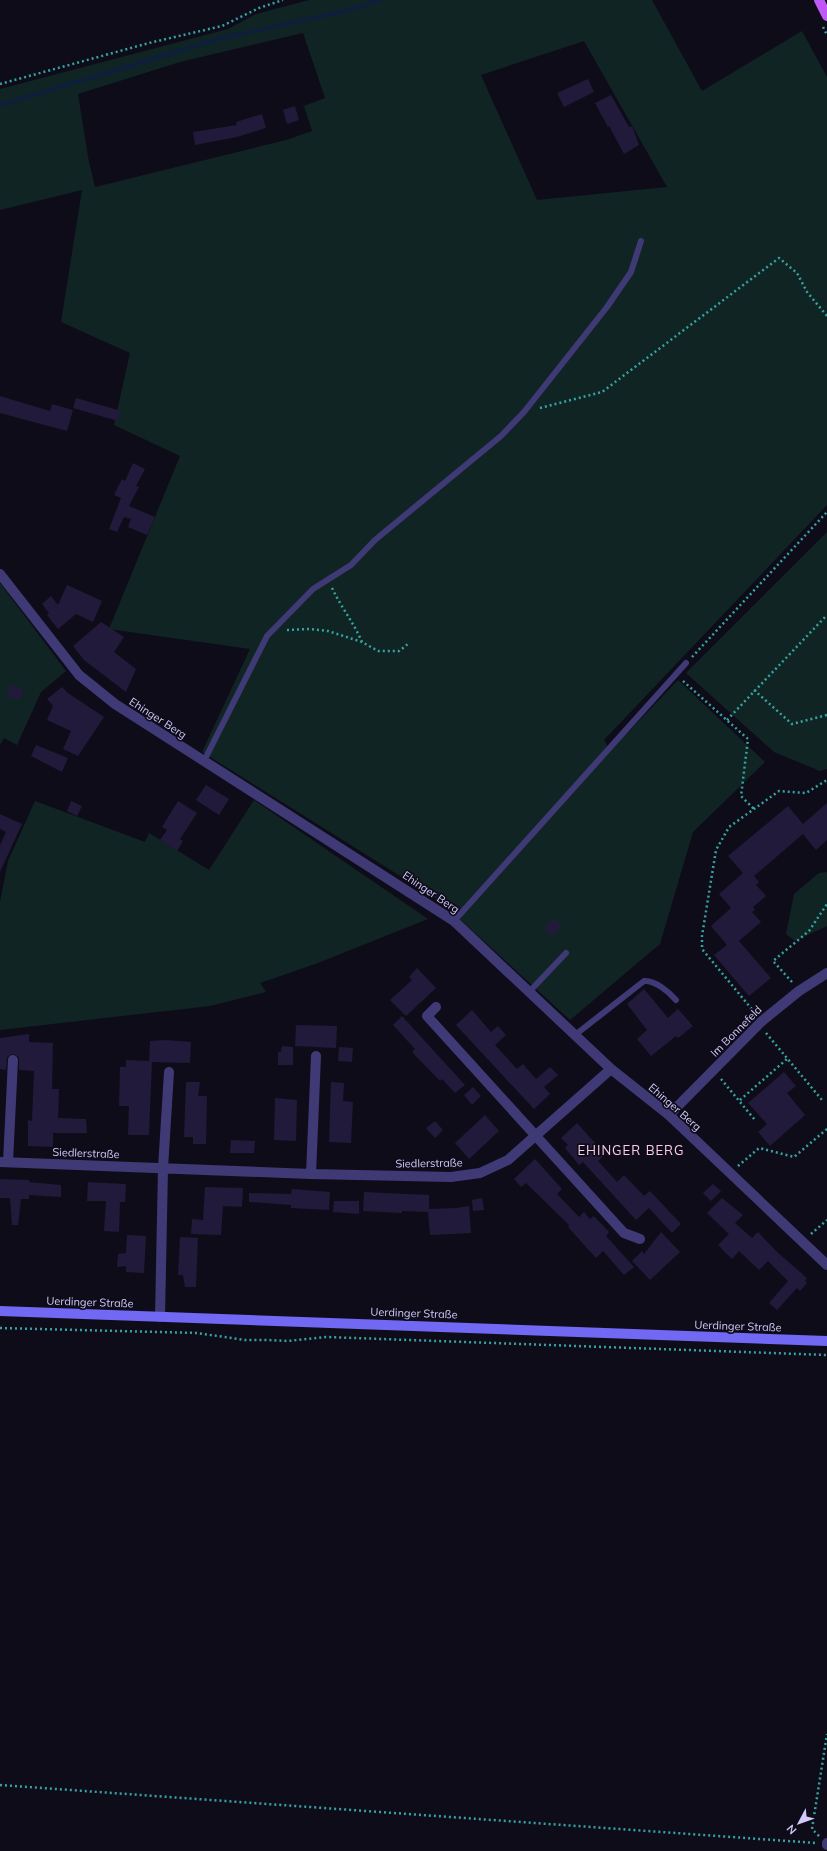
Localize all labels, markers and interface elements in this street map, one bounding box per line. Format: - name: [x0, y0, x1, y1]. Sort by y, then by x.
- street label: Ehinger Berg: [127, 694, 189, 742]
- street label: Ehinger Berg: [400, 868, 462, 916]
- street label: Im Bonnefeld: [707, 1002, 765, 1060]
- street label: Ehinger Berg: [646, 1080, 704, 1134]
- district label: EHINGER BERG: [577, 1142, 685, 1158]
- street label: Siedlerstraße: [52, 1145, 120, 1161]
- street label: Siedlerstraße: [395, 1155, 463, 1171]
- street label: Uerdinger Straße: [46, 1293, 134, 1311]
- street label: Uerdinger Straße: [370, 1304, 458, 1322]
- street label: Uerdinger Straße: [694, 1317, 782, 1335]
- north arrow: [779, 1803, 819, 1843]
- text: N: [783, 1822, 799, 1837]

